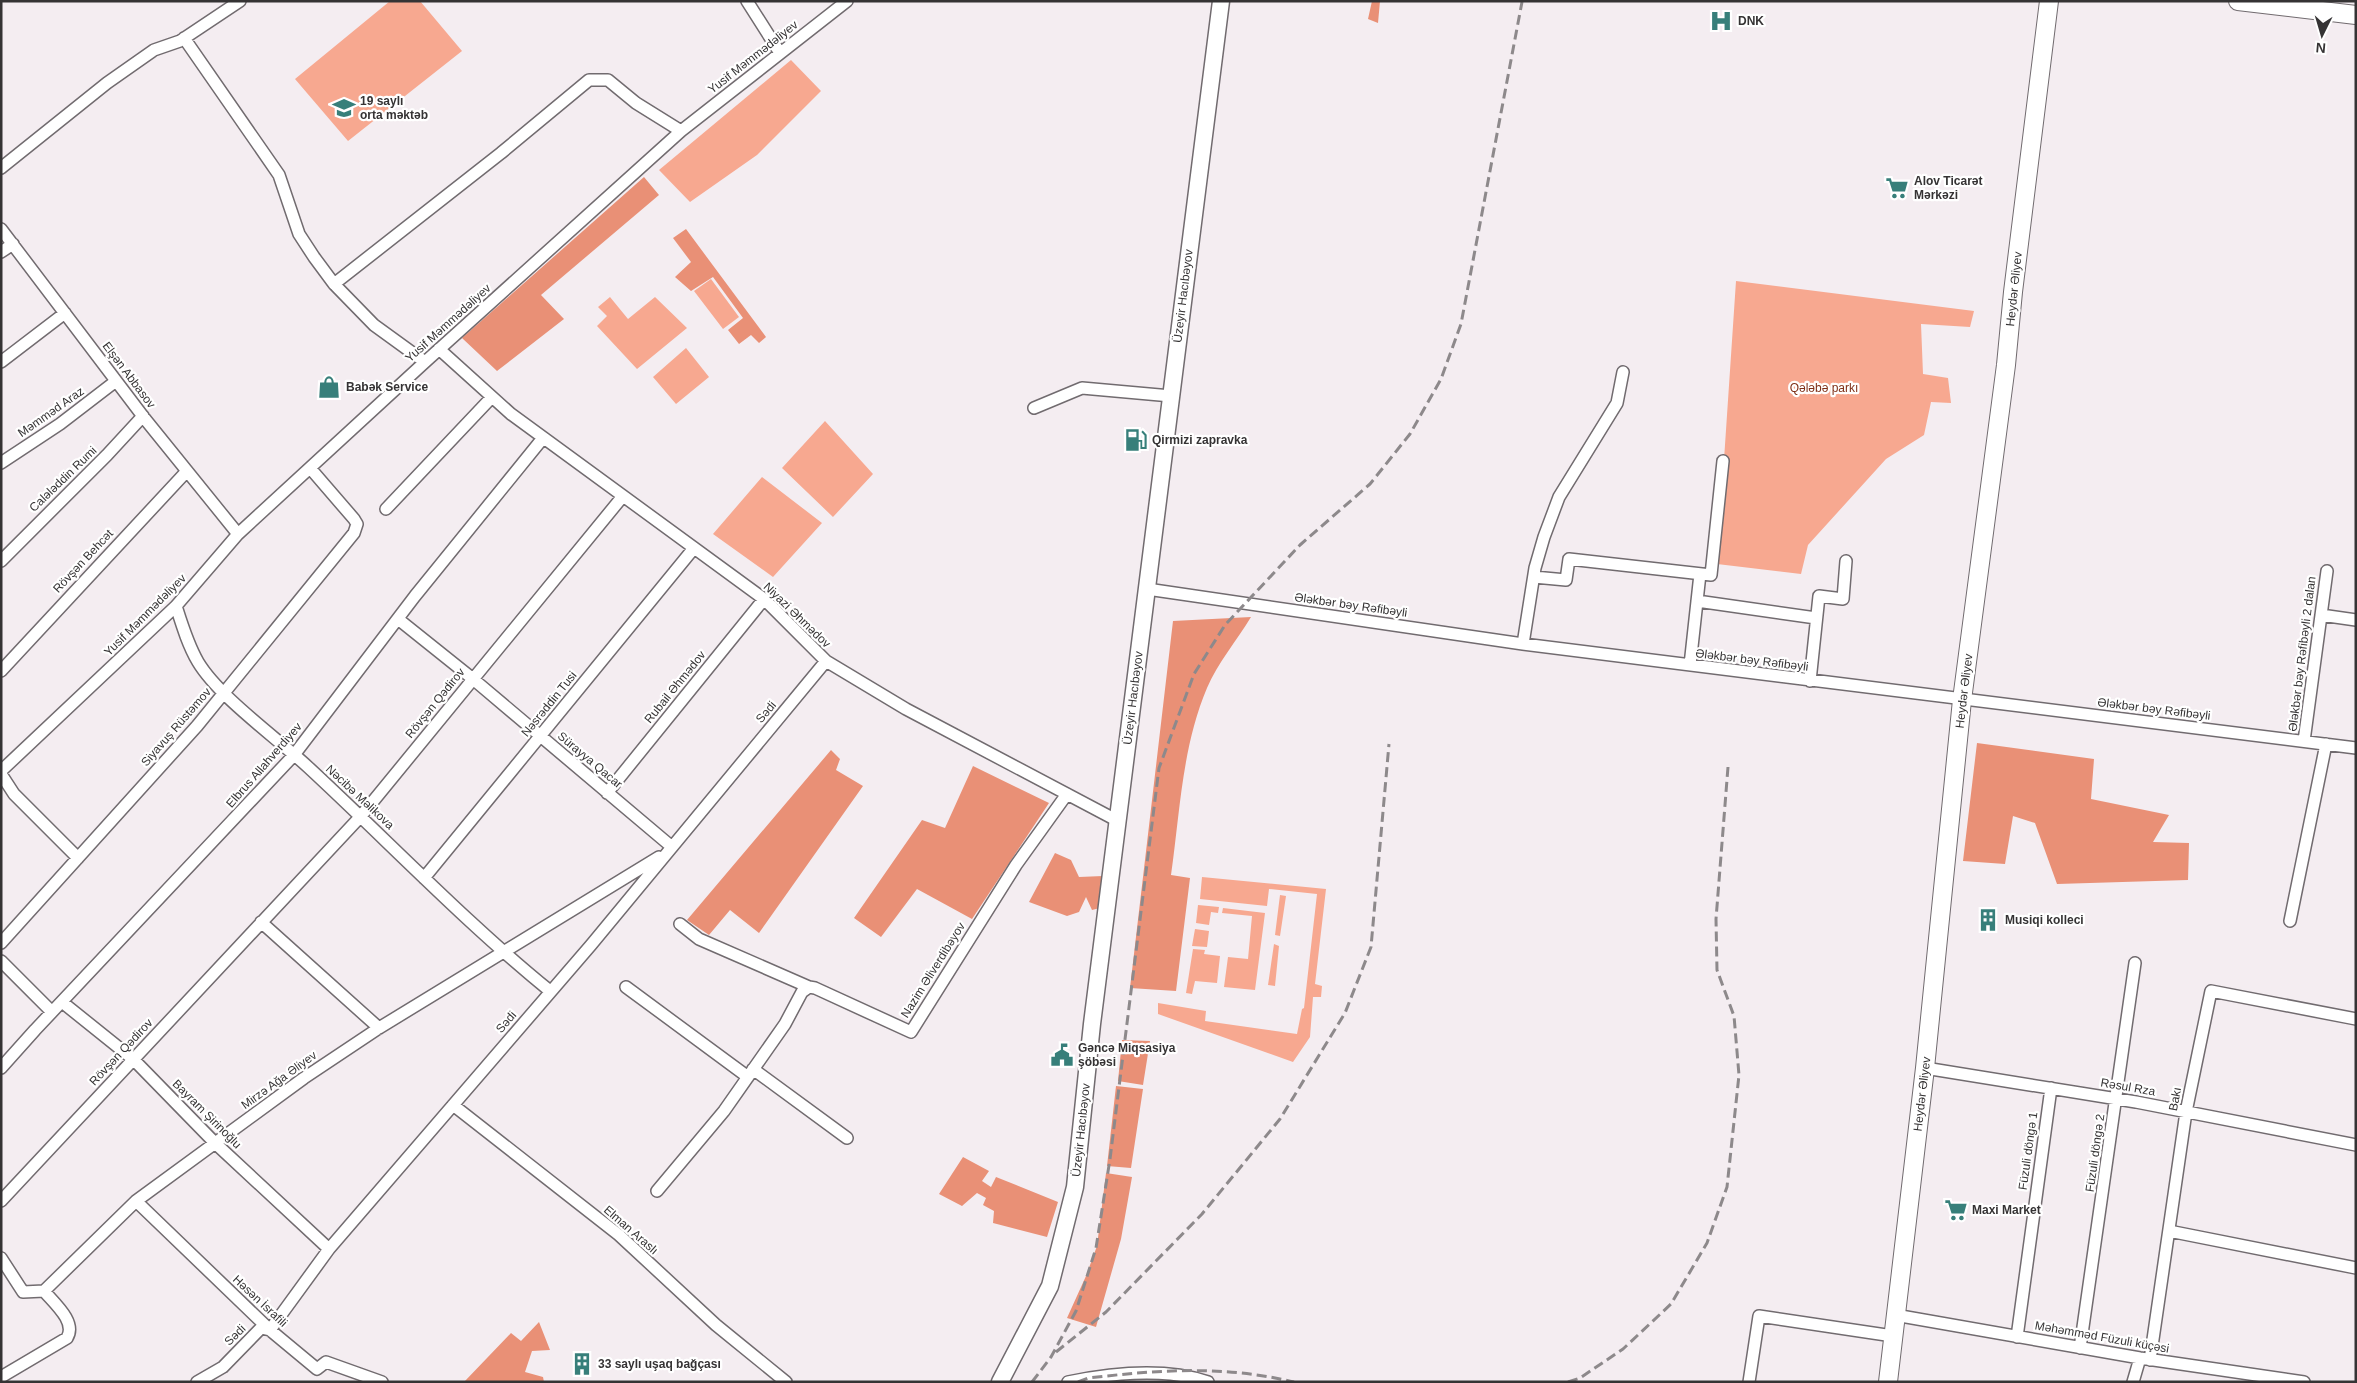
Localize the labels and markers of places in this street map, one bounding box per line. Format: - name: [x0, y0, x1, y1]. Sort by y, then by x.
- hospital icon: DNK: [1708, 8, 1734, 34]
- place label: DNK: [1738, 14, 1764, 28]
- place label: 19 saylı orta məktəb: [360, 94, 428, 122]
- school or university icon: 19 saylı orta məktəb: [331, 95, 357, 121]
- place label: Alov Ticarət Mərkəzi: [1914, 174, 1982, 202]
- supermarket icon: Alov Ticarət Mərkəzi: [1884, 175, 1910, 201]
- shop icon: Babək Service: [316, 374, 342, 400]
- place label: Babək Service: [346, 380, 428, 394]
- fuel station icon: Qirmizi zapravka: [1123, 427, 1149, 453]
- place label: Qirmizi zapravka: [1152, 433, 1248, 447]
- building icon: Musiqi kolleci: [1975, 907, 2001, 933]
- place label: Musiqi kolleci: [2005, 913, 2084, 927]
- place label: Gəncə Miqsasiya şöbəsi: [1078, 1041, 1176, 1069]
- public building icon: Gəncə Miqsasiya şöbəsi: [1049, 1042, 1075, 1068]
- supermarket icon: Maxi Market: [1943, 1197, 1969, 1223]
- place label: Maxi Market: [1972, 1203, 2041, 1217]
- building icon: 33 saylı uşaq bağçası: [569, 1351, 595, 1377]
- place label: 33 saylı uşaq bağçası: [598, 1357, 721, 1371]

